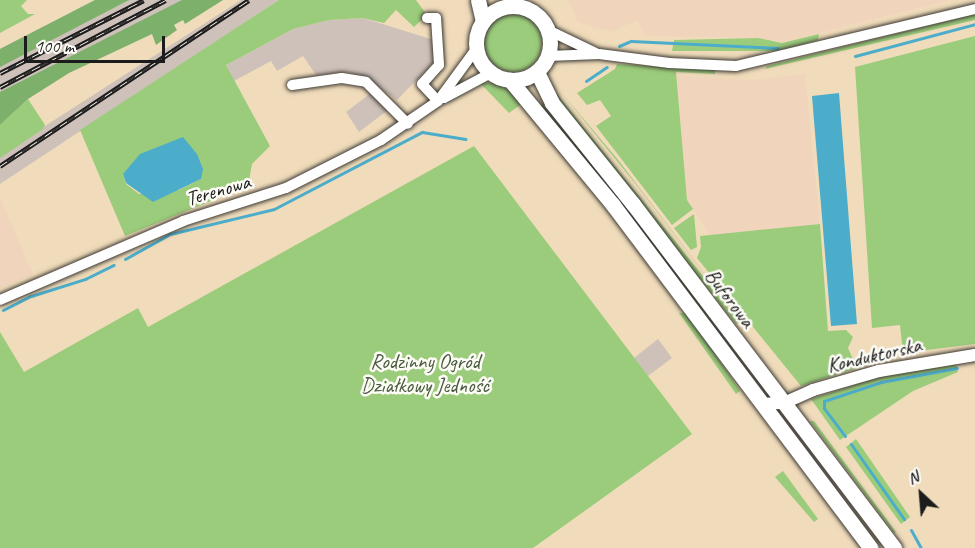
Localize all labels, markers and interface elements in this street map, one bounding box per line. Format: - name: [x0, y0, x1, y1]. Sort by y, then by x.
- scale bar: [27, 24, 168, 62]
- text: 100 m: [35, 35, 74, 57]
- street label: Terenowa: [183, 169, 253, 211]
- street label: Buforowa: [700, 263, 760, 333]
- street label: Konduktorska: [824, 332, 924, 378]
- park label: Rodzinny Ogród Działkowy Jedność: [361, 348, 489, 398]
- north arrow: [891, 464, 951, 524]
- text: N: [904, 467, 922, 489]

